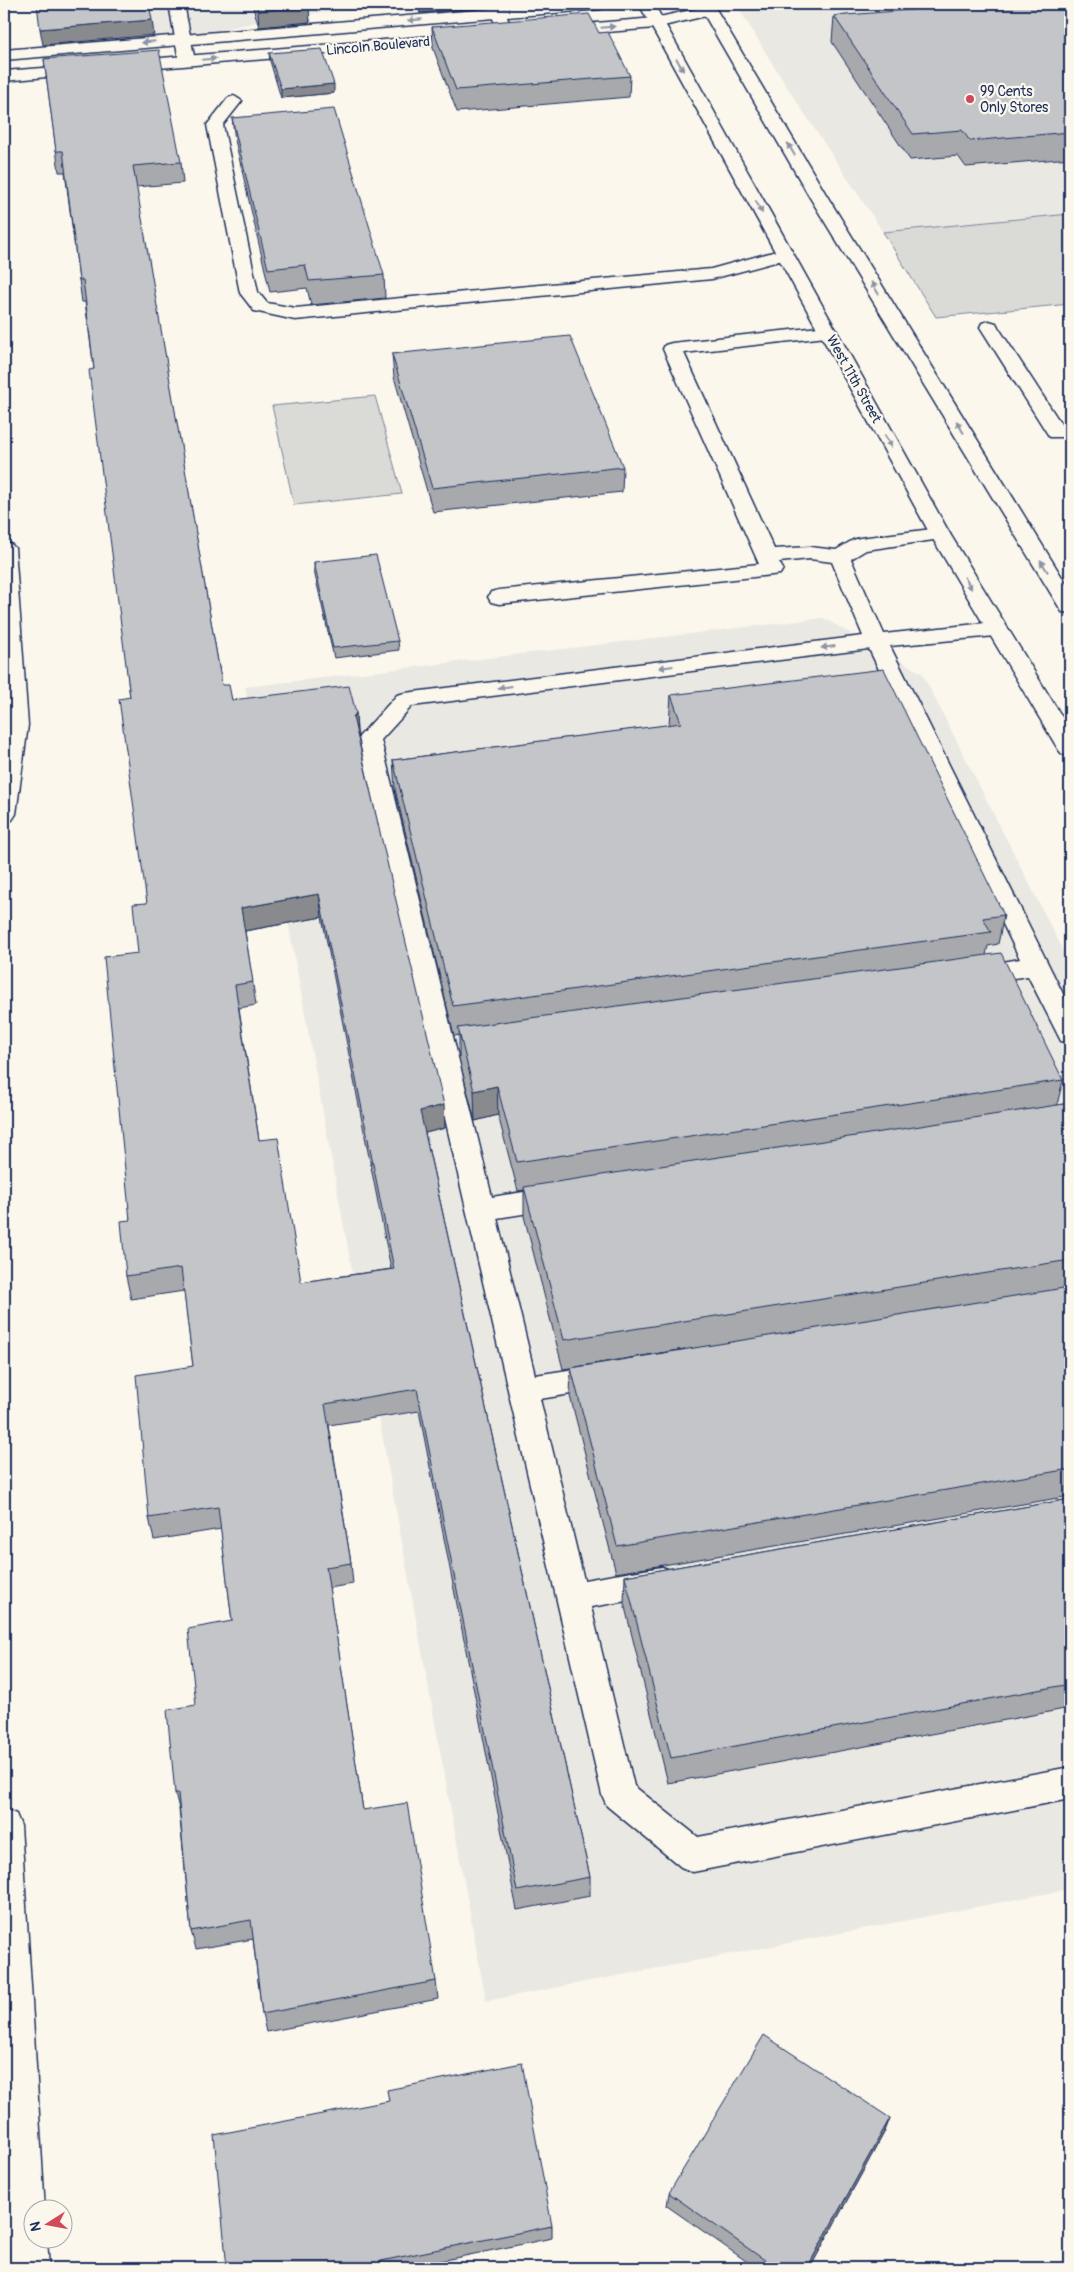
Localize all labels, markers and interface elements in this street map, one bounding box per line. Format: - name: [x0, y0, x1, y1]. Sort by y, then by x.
- one-way arrow: [406, 16, 422, 24]
- one-way arrow: [600, 23, 616, 31]
- street label: Lincoln Boulevard: [325, 33, 431, 59]
- one-way arrow: [140, 39, 156, 47]
- one-way arrow: [202, 55, 218, 63]
- one-way arrow: [676, 58, 684, 72]
- place label: 99 Cents Only Stores: [980, 83, 1049, 116]
- marker: 99 Cents Only Stores: [964, 93, 976, 105]
- one-way arrow: [786, 143, 795, 156]
- one-way arrow: [755, 200, 763, 214]
- one-way arrow: [870, 282, 879, 295]
- street label: West 11th Street: [823, 332, 885, 426]
- one-way arrow: [955, 420, 964, 433]
- one-way arrow: [884, 434, 893, 448]
- one-way arrow: [1039, 559, 1049, 572]
- one-way arrow: [964, 576, 973, 589]
- one-way arrow: [819, 643, 835, 651]
- one-way arrow: [658, 663, 674, 671]
- one-way arrow: [497, 683, 513, 691]
- north arrow: [22, 2200, 72, 2250]
- text: N: [26, 2220, 45, 2233]

